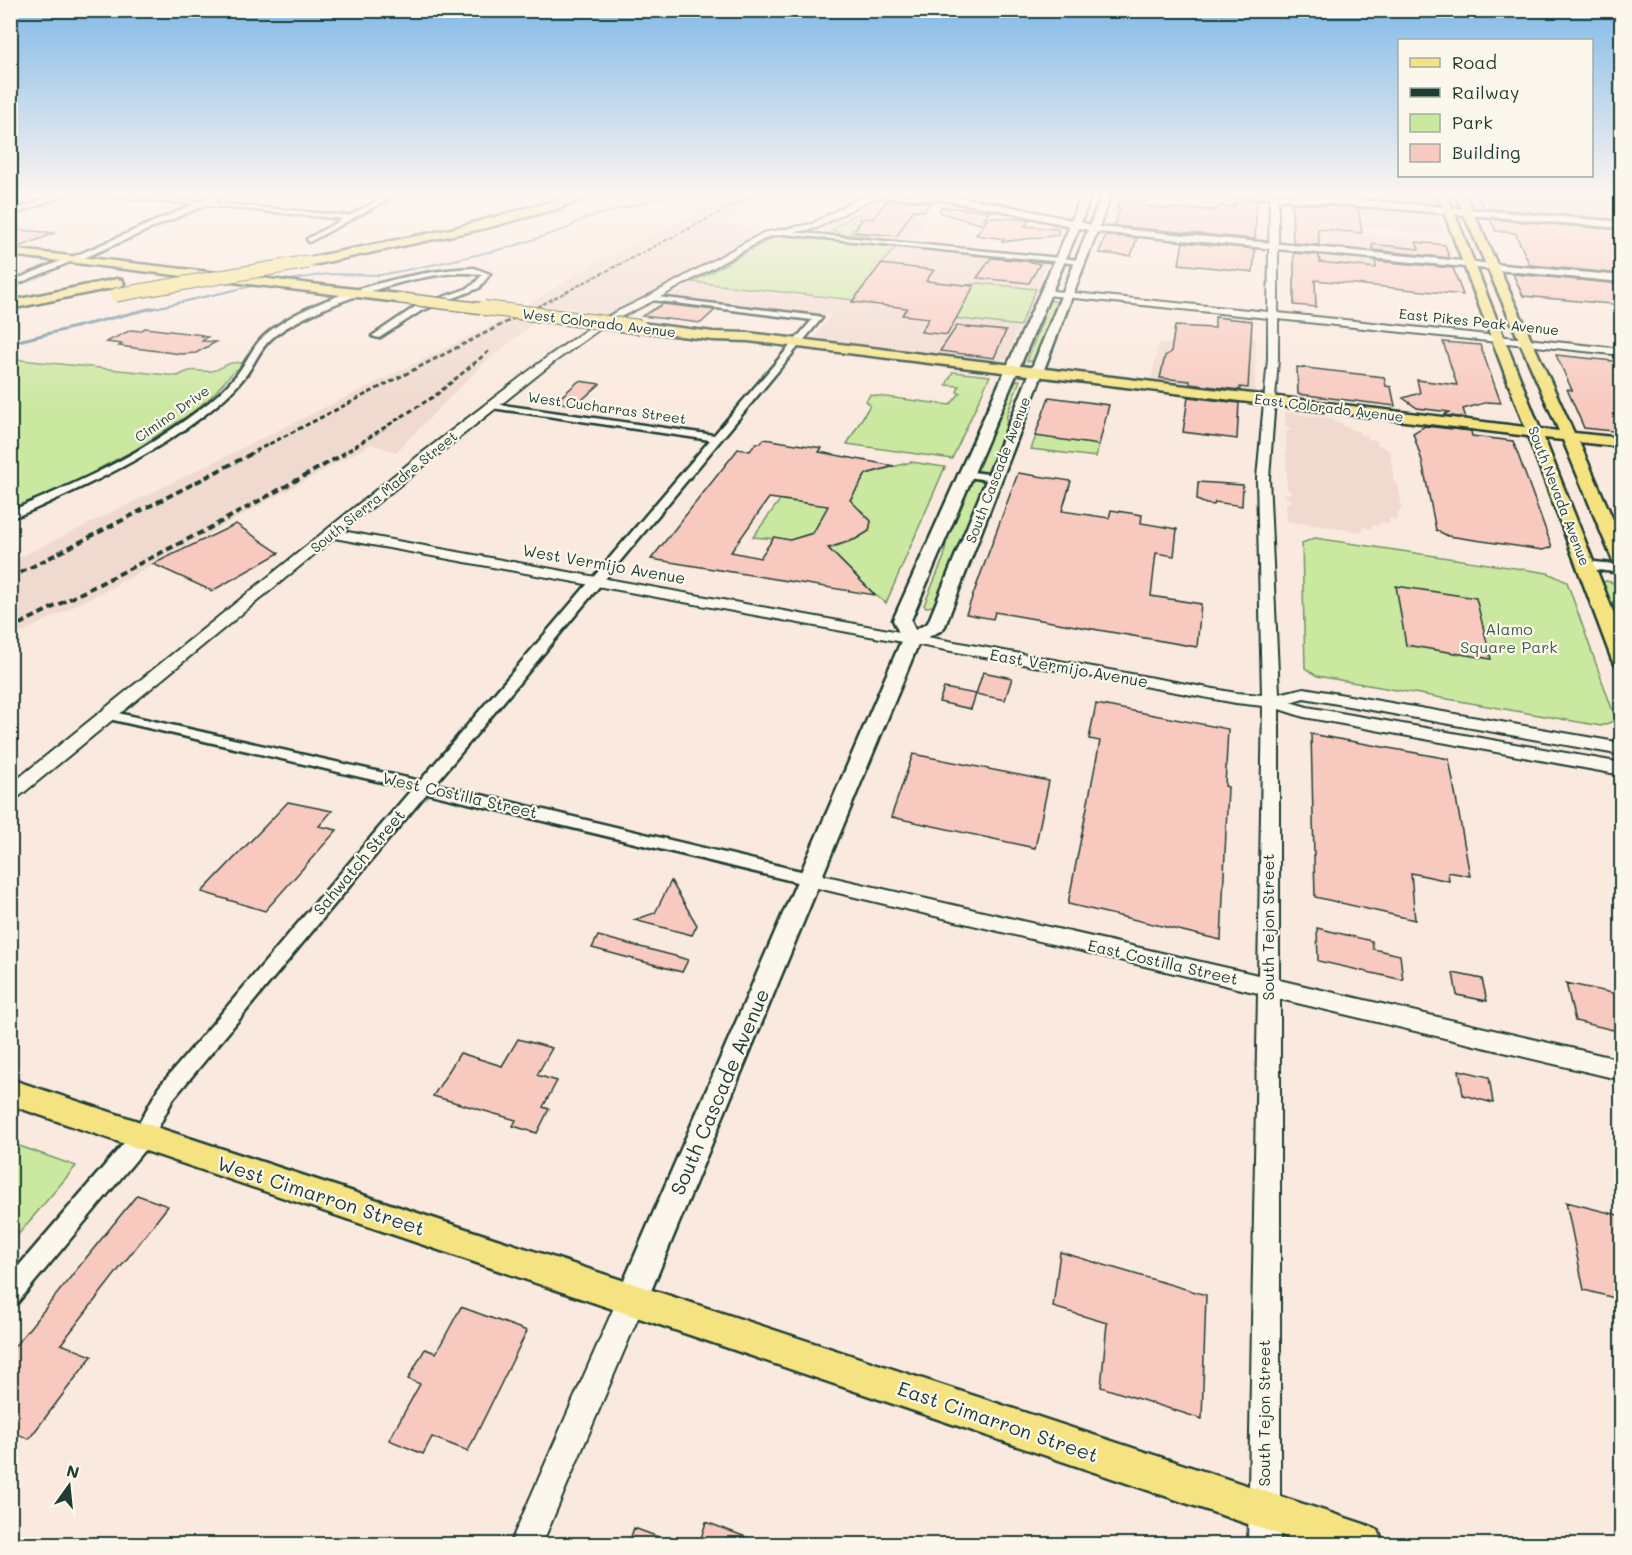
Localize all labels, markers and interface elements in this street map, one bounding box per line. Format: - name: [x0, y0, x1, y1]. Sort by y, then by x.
- legend: [1398, 39, 1593, 177]
- text: Road: [1452, 50, 1497, 74]
- text: Railway: [1452, 80, 1519, 104]
- text: Park: [1452, 110, 1493, 134]
- text: Building: [1452, 140, 1520, 164]
- street label: West Colorado Avenue: [521, 304, 677, 341]
- street label: East Pikes Peak Avenue: [1398, 304, 1560, 339]
- street label: Cimino Drive: [131, 381, 213, 446]
- street label: West Cucharras Street: [527, 387, 687, 428]
- street label: East Colorado Avenue: [1253, 389, 1405, 426]
- street label: South Cascade Avenue: [961, 394, 1034, 546]
- street label: South Nevada Avenue: [1524, 423, 1595, 568]
- street label: South Sierra Madre Street: [306, 426, 461, 557]
- street label: West Vermijo Avenue: [521, 539, 687, 588]
- park label: Alamo Square Park: [1460, 618, 1558, 657]
- street label: East Vermijo Avenue: [988, 643, 1150, 692]
- street label: West Costilla Street: [381, 766, 540, 823]
- street label: Sahwatch Street: [308, 804, 409, 919]
- street label: South Tejon Street: [1257, 853, 1278, 1001]
- street label: East Costilla Street: [1086, 934, 1240, 989]
- street label: South Cascade Avenue: [664, 984, 774, 1199]
- street label: West Cimarron Street: [214, 1149, 428, 1241]
- street label: South Tejon Street: [1253, 1339, 1274, 1487]
- street label: East Cimarron Street: [894, 1374, 1102, 1468]
- north arrow: [39, 1456, 99, 1516]
- text: N: [64, 1459, 82, 1483]

